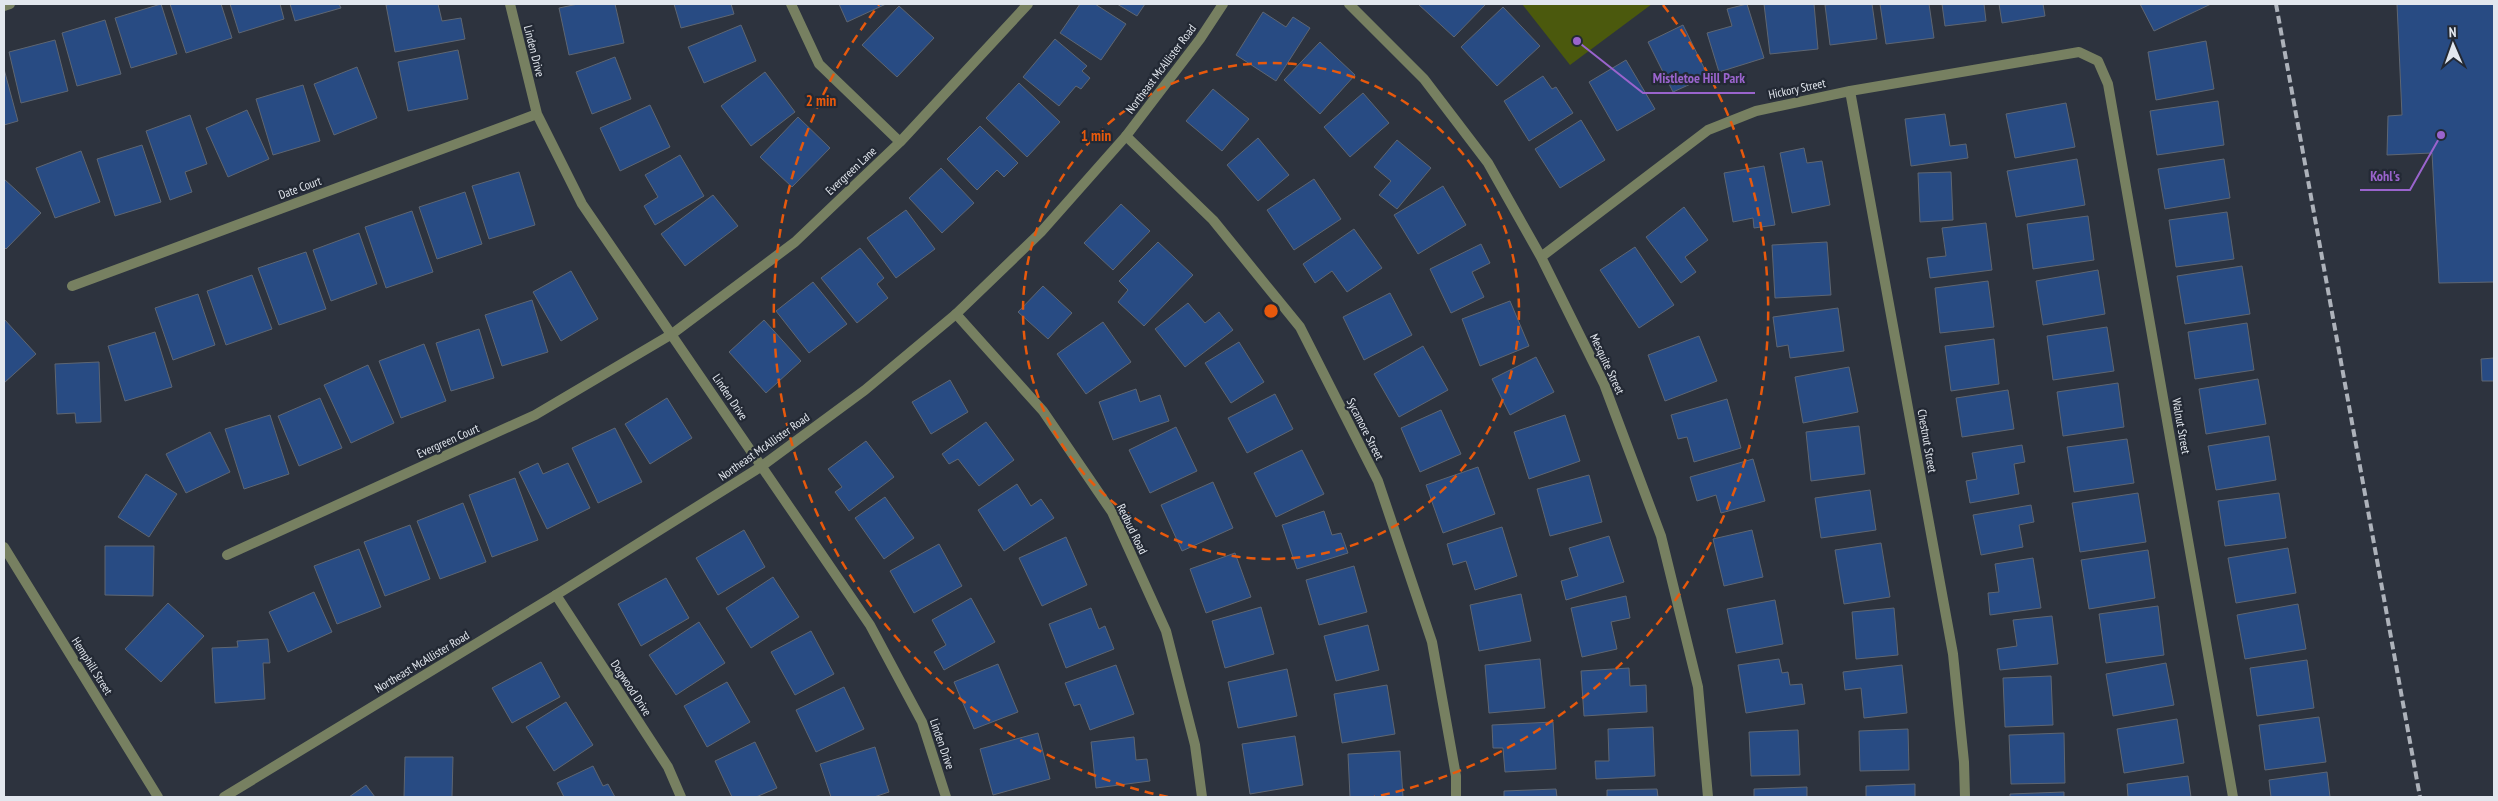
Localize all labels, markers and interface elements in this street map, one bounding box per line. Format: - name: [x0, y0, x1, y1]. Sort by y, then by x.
- north arrow: [2428, 20, 2478, 70]
- street label: Northeast McAllister Road: [1122, 21, 1199, 116]
- text: N: [2448, 23, 2457, 41]
- street label: Linden Drive: [521, 24, 548, 78]
- callout: Mistletoe Hill Park: [1643, 64, 1755, 93]
- text: Mistletoe Hill Park: [1653, 69, 1745, 87]
- street label: Hickory Street: [1767, 75, 1827, 102]
- text: 2 min: [806, 91, 836, 110]
- text: 1 min: [1081, 126, 1111, 145]
- street label: Evergreen Lane: [822, 143, 879, 198]
- callout: Kohl's: [2360, 161, 2410, 190]
- text: Kohl's: [2370, 167, 2400, 185]
- street label: Date Court: [276, 173, 324, 202]
- centre of rings: [1262, 302, 1280, 320]
- street label: Mesquite Street: [1587, 331, 1628, 397]
- street label: Linden Drive: [709, 371, 751, 423]
- street label: Sycamore Street: [1343, 395, 1388, 463]
- street label: Walnut Street: [2169, 397, 2194, 456]
- street label: Chestnut Street: [1915, 408, 1941, 475]
- street label: Northeast McAllister Road: [715, 410, 812, 484]
- street label: Evergreen Court: [414, 420, 482, 461]
- street label: Redbud Road: [1114, 501, 1151, 556]
- street label: Northeast McAllister Road: [372, 627, 472, 696]
- street label: Hemphill Street: [69, 634, 116, 698]
- street label: Dogwood Drive: [608, 657, 655, 718]
- street label: Linden Drive: [927, 717, 958, 771]

